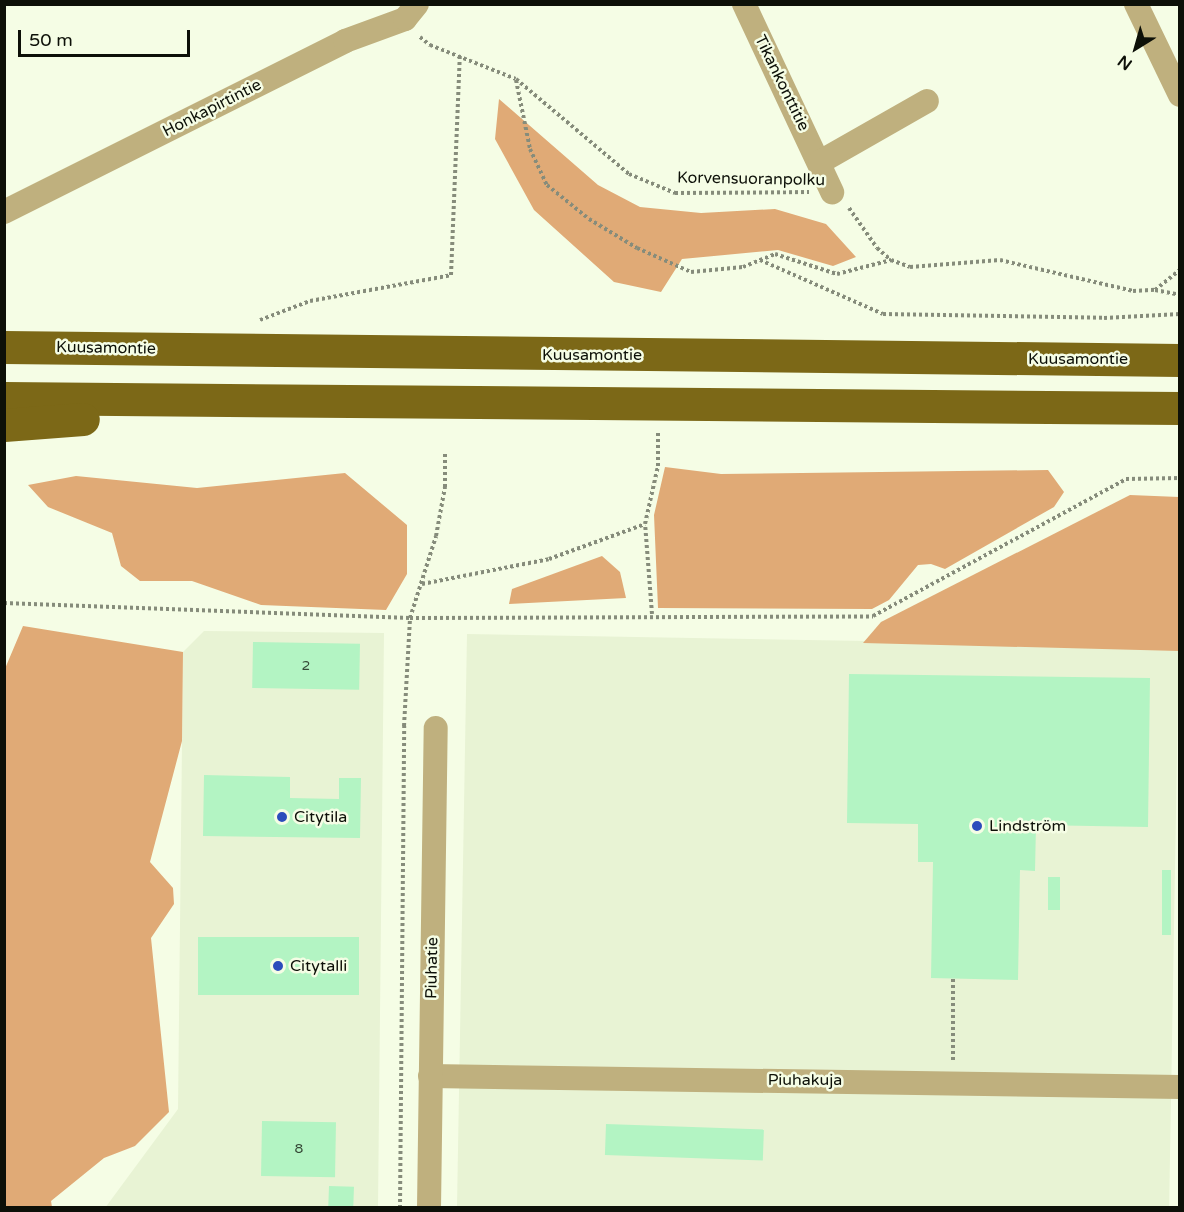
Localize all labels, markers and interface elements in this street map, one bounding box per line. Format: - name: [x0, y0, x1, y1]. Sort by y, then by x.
- scale bar: [21, 18, 194, 56]
- north arrow: [1106, 18, 1166, 78]
- text: 50 m: [29, 29, 73, 51]
- street label: Tikankonttitie: [751, 32, 813, 134]
- text: N: [1114, 51, 1136, 74]
- street label: Honkapirtintie: [160, 75, 264, 141]
- street label: Korvensuoranpolku: [677, 168, 825, 190]
- street label: Kuusamontie: [56, 338, 156, 358]
- street label: Kuusamontie: [542, 345, 642, 365]
- street label: Kuusamontie: [1028, 349, 1128, 369]
- house number: 2: [302, 658, 310, 674]
- place label: Citytila: [294, 807, 347, 827]
- marker: Citytila: [275, 810, 289, 824]
- place label: Lindström: [989, 816, 1066, 836]
- marker: Lindström: [970, 819, 984, 833]
- street label: Piuhatie: [422, 937, 442, 999]
- place label: Citytalli: [290, 956, 347, 976]
- marker: Citytalli: [271, 959, 285, 973]
- street label: Piuhakuja: [768, 1070, 842, 1090]
- house number: 8: [295, 1141, 303, 1157]

